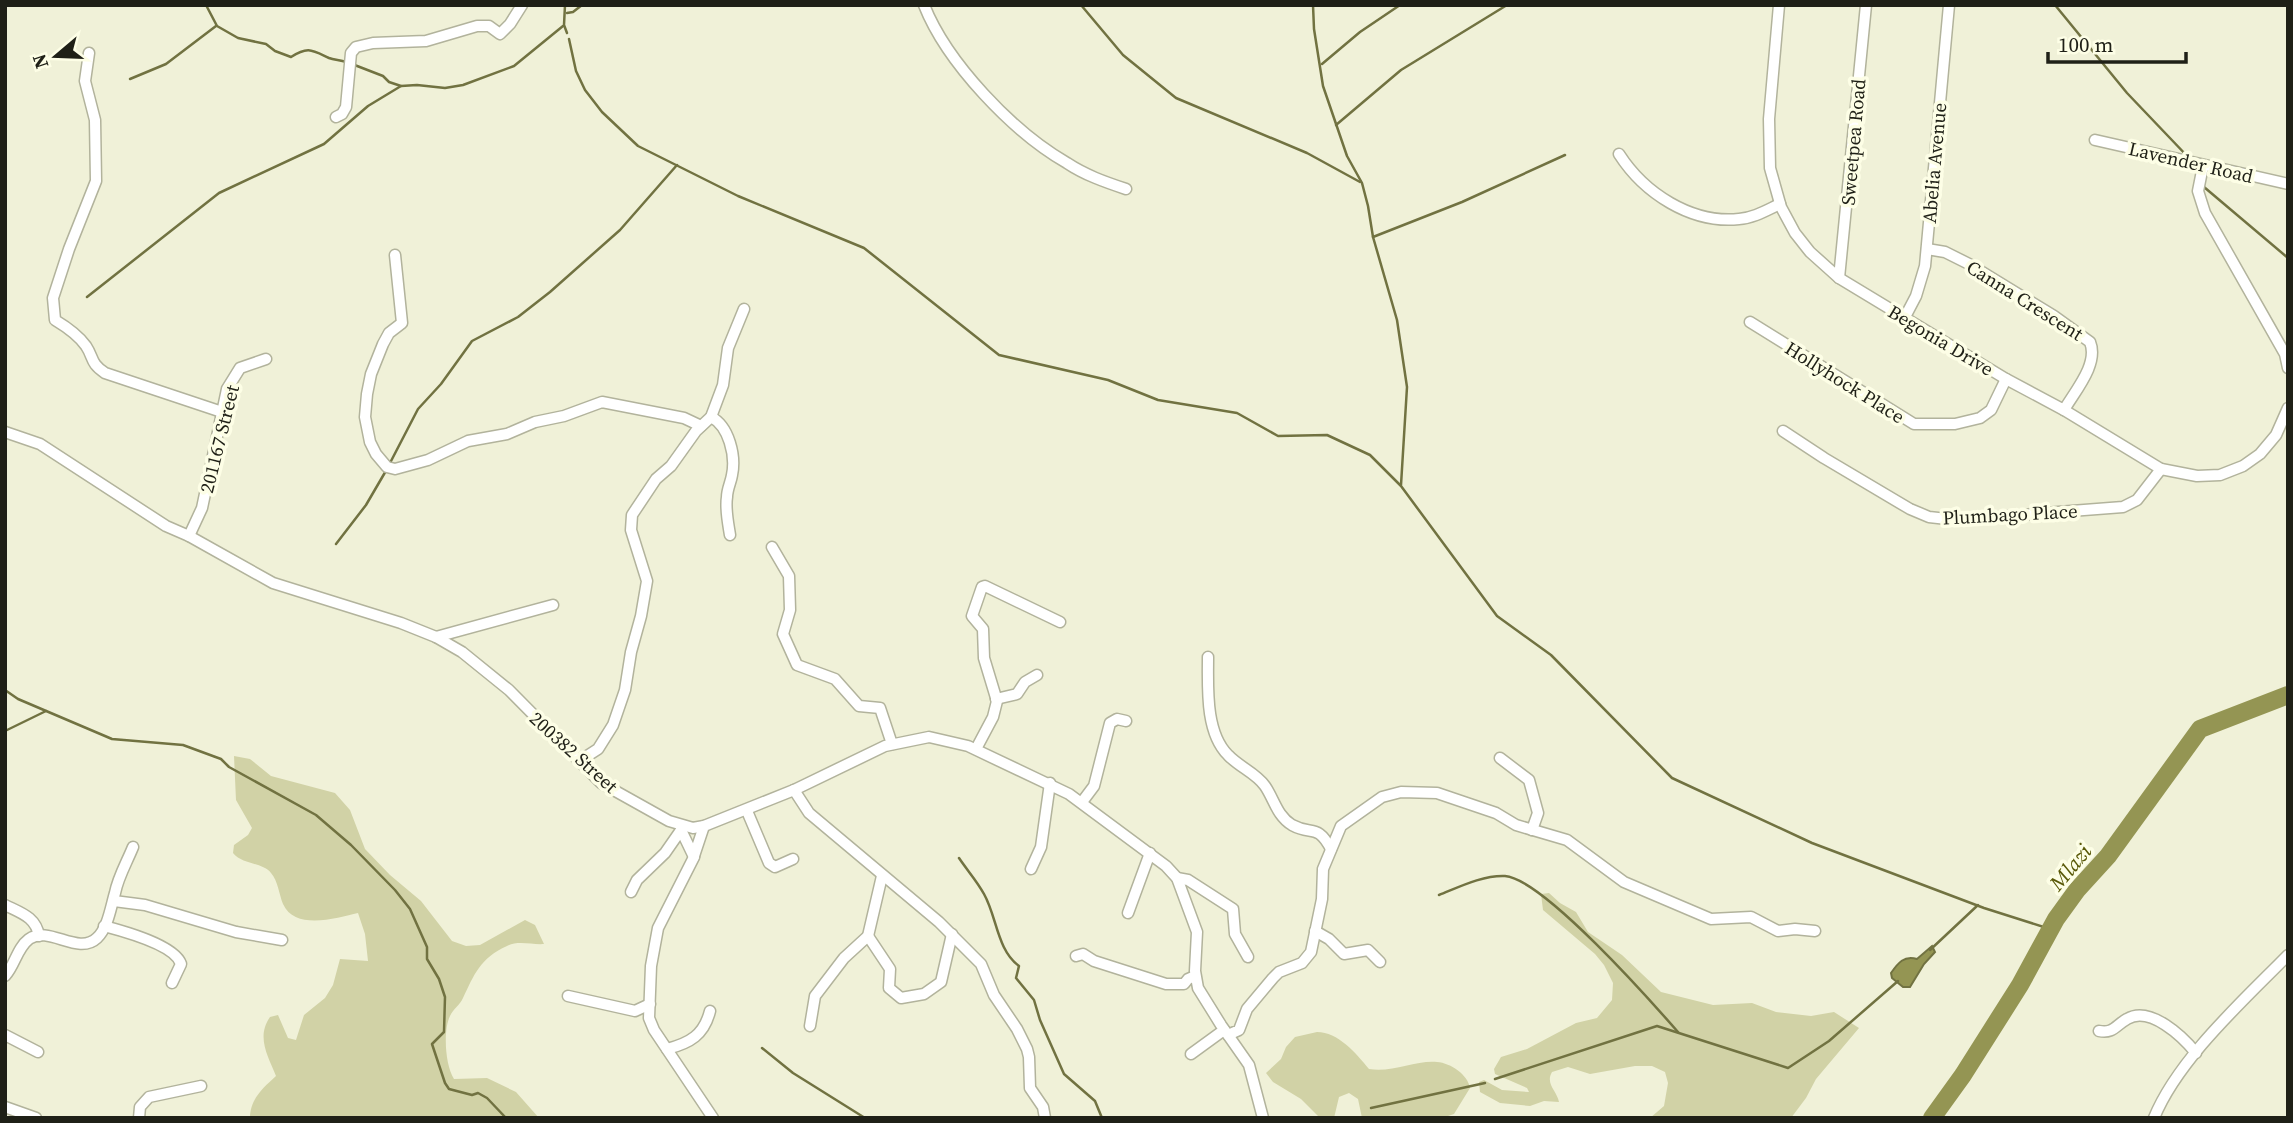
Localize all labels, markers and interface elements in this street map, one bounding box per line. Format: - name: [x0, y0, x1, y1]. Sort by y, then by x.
- north arrow: [21, 21, 91, 91]
- scale bar: [2048, 21, 2186, 65]
- text: 100 m: [2058, 30, 2113, 59]
- text: N: [25, 51, 54, 72]
- street label: Sweetpea Road: [1835, 78, 1871, 206]
- street label: Abelia Avenue: [1916, 102, 1952, 224]
- street label: Lavender Road: [2126, 135, 2256, 189]
- street label: Canna Crescent: [1962, 254, 2089, 347]
- street label: Begonia Drive: [1883, 298, 1999, 382]
- street label: Hollyhock Place: [1780, 335, 1910, 429]
- street label: 201167 Street: [193, 381, 245, 496]
- street label: Plumbago Place: [1942, 497, 2078, 531]
- street label: 200382 Street: [524, 705, 624, 799]
- water label: Mlazi: [2041, 837, 2098, 897]

